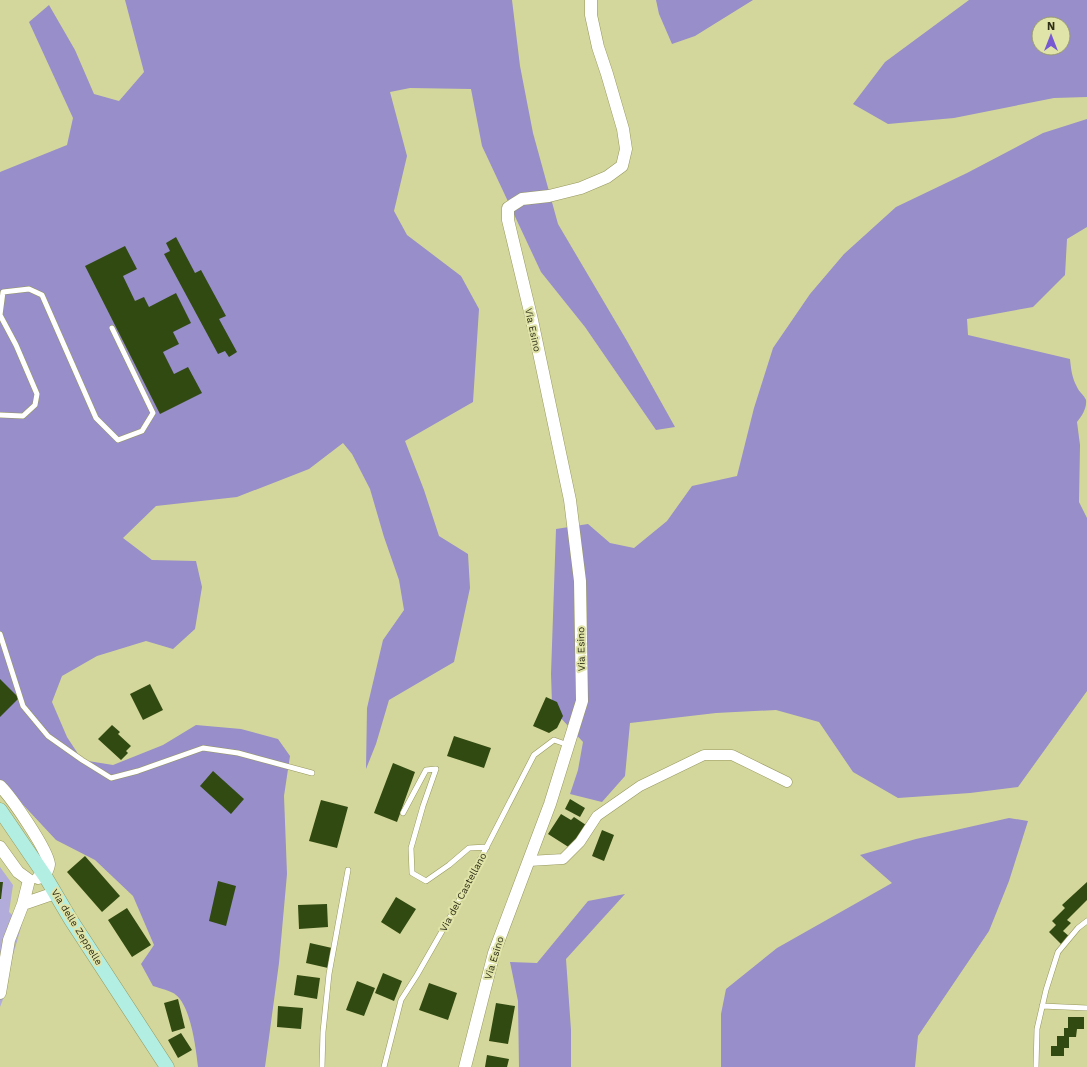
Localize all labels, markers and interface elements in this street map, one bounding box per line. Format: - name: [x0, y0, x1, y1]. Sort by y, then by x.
- north arrow: [1031, 16, 1071, 56]
- text: N: [1047, 20, 1055, 33]
- street label: Via Esino: [523, 307, 543, 353]
- street label: Via Esino: [575, 627, 587, 671]
- street label: Via del Castellano: [438, 851, 488, 933]
- street label: Via delle Zeppelle: [49, 887, 105, 967]
- street label: Via Esino: [482, 935, 506, 981]

